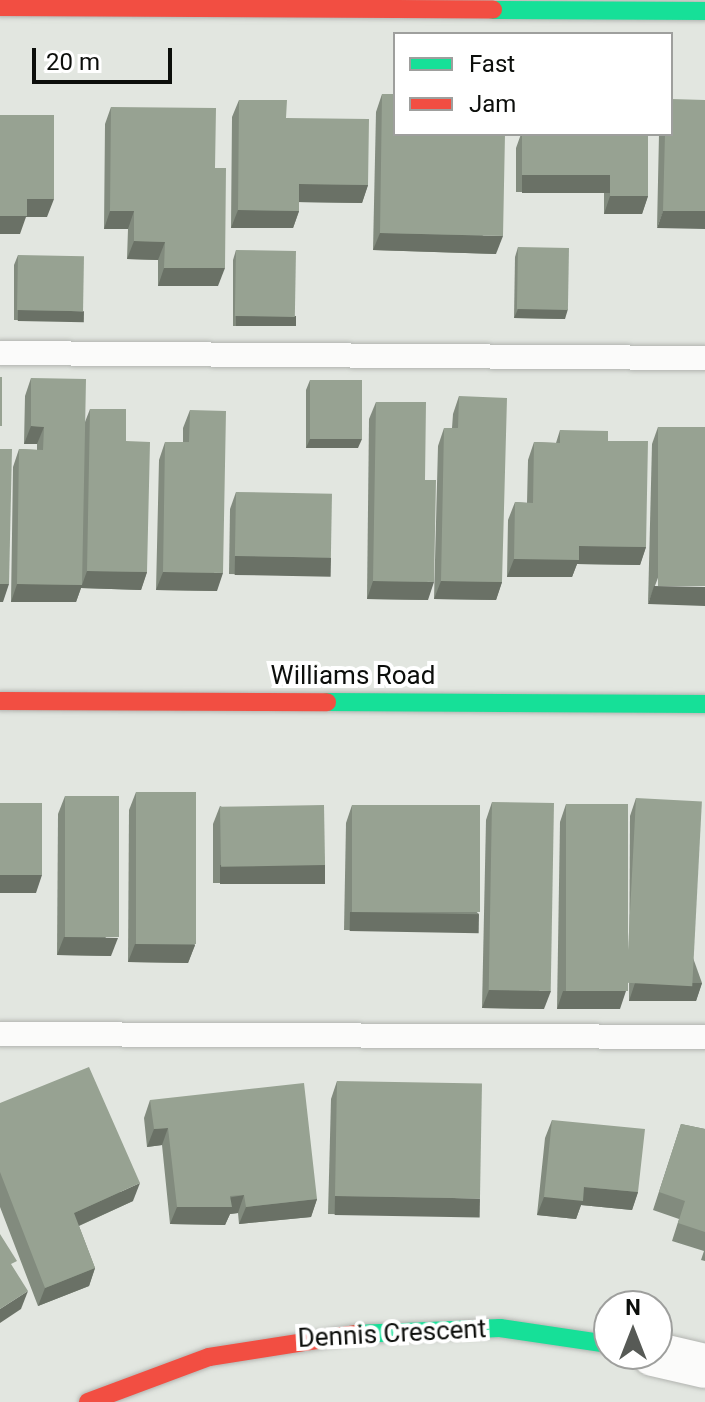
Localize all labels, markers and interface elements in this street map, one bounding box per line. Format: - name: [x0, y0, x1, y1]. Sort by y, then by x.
- scale bar: [36, 32, 176, 82]
- legend: [393, 32, 673, 136]
- text: 20 m: [46, 48, 100, 76]
- text: Fast: [469, 50, 515, 78]
- text: Jam: [469, 90, 516, 118]
- street label: Williams Road: [271, 660, 435, 692]
- north arrow: [593, 1290, 673, 1370]
- text: N: [625, 1295, 641, 1320]
- street label: Dennis Crescent: [297, 1313, 487, 1355]

